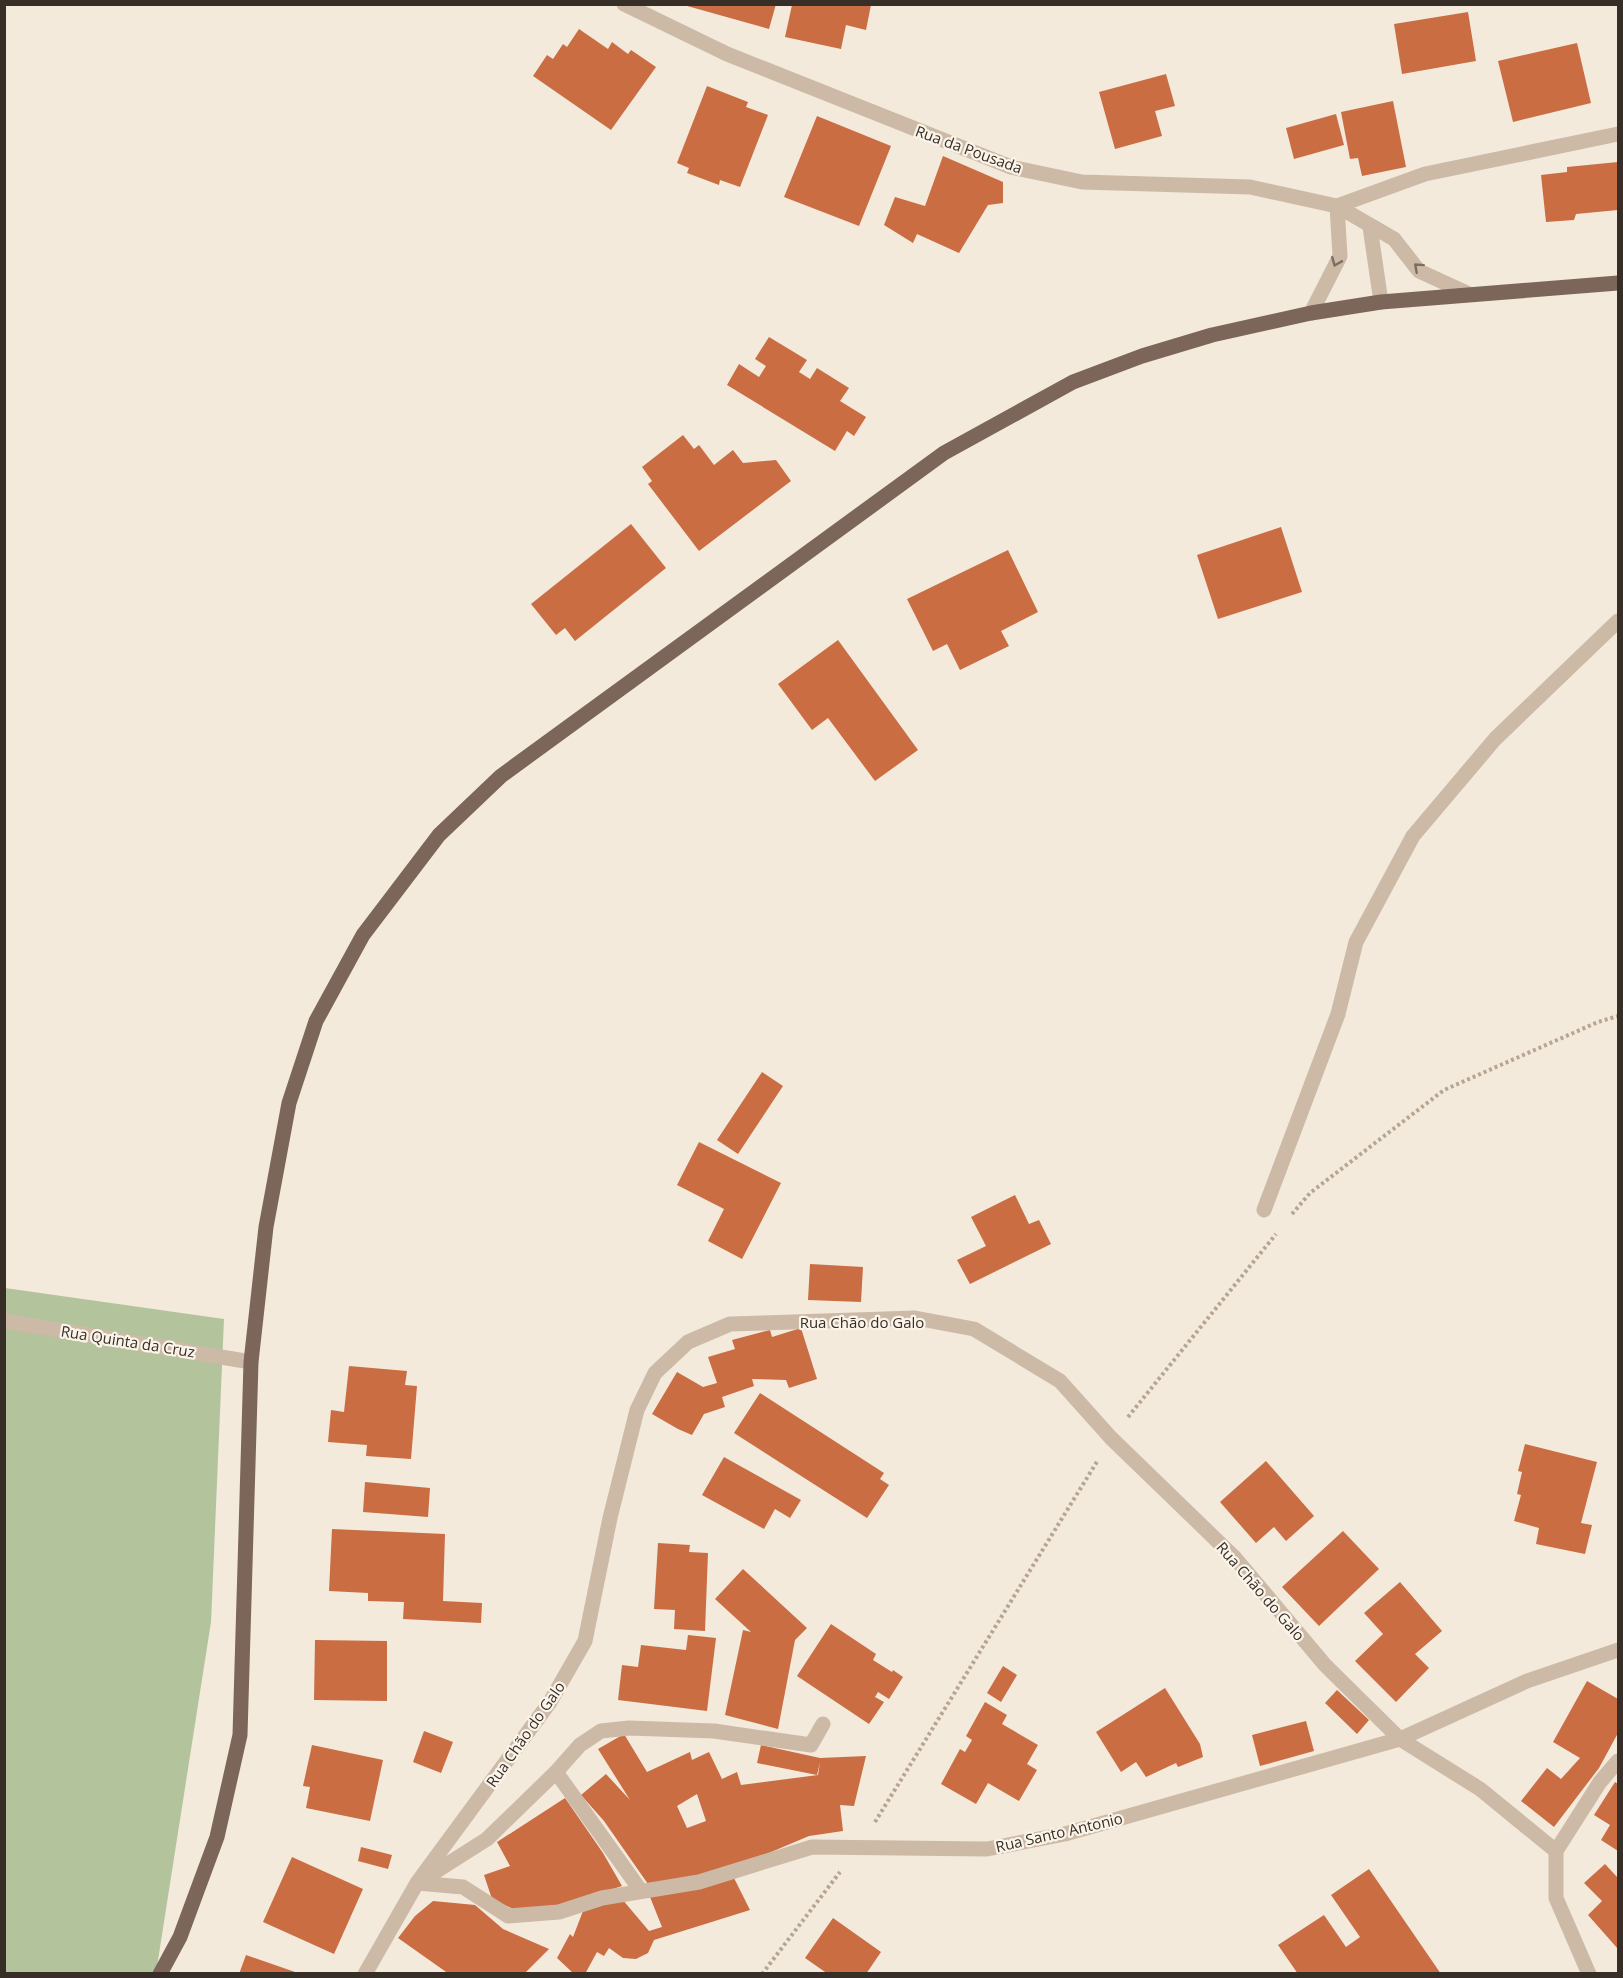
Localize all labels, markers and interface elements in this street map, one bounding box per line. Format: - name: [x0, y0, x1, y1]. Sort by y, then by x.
- street label: Rua da Pousada: [913, 120, 1025, 178]
- one-way arrow: [1331, 256, 1343, 267]
- one-way arrow: [1414, 263, 1425, 274]
- street label: Rua Chão do Galo: [800, 1312, 924, 1332]
- street label: Rua Quinta da Cruz: [60, 1321, 196, 1361]
- street label: Rua Chão do Galo: [1213, 1537, 1309, 1645]
- street label: Rua Chão do Galo: [481, 1677, 569, 1791]
- street label: Rua Santo Antonio: [994, 1808, 1124, 1856]

